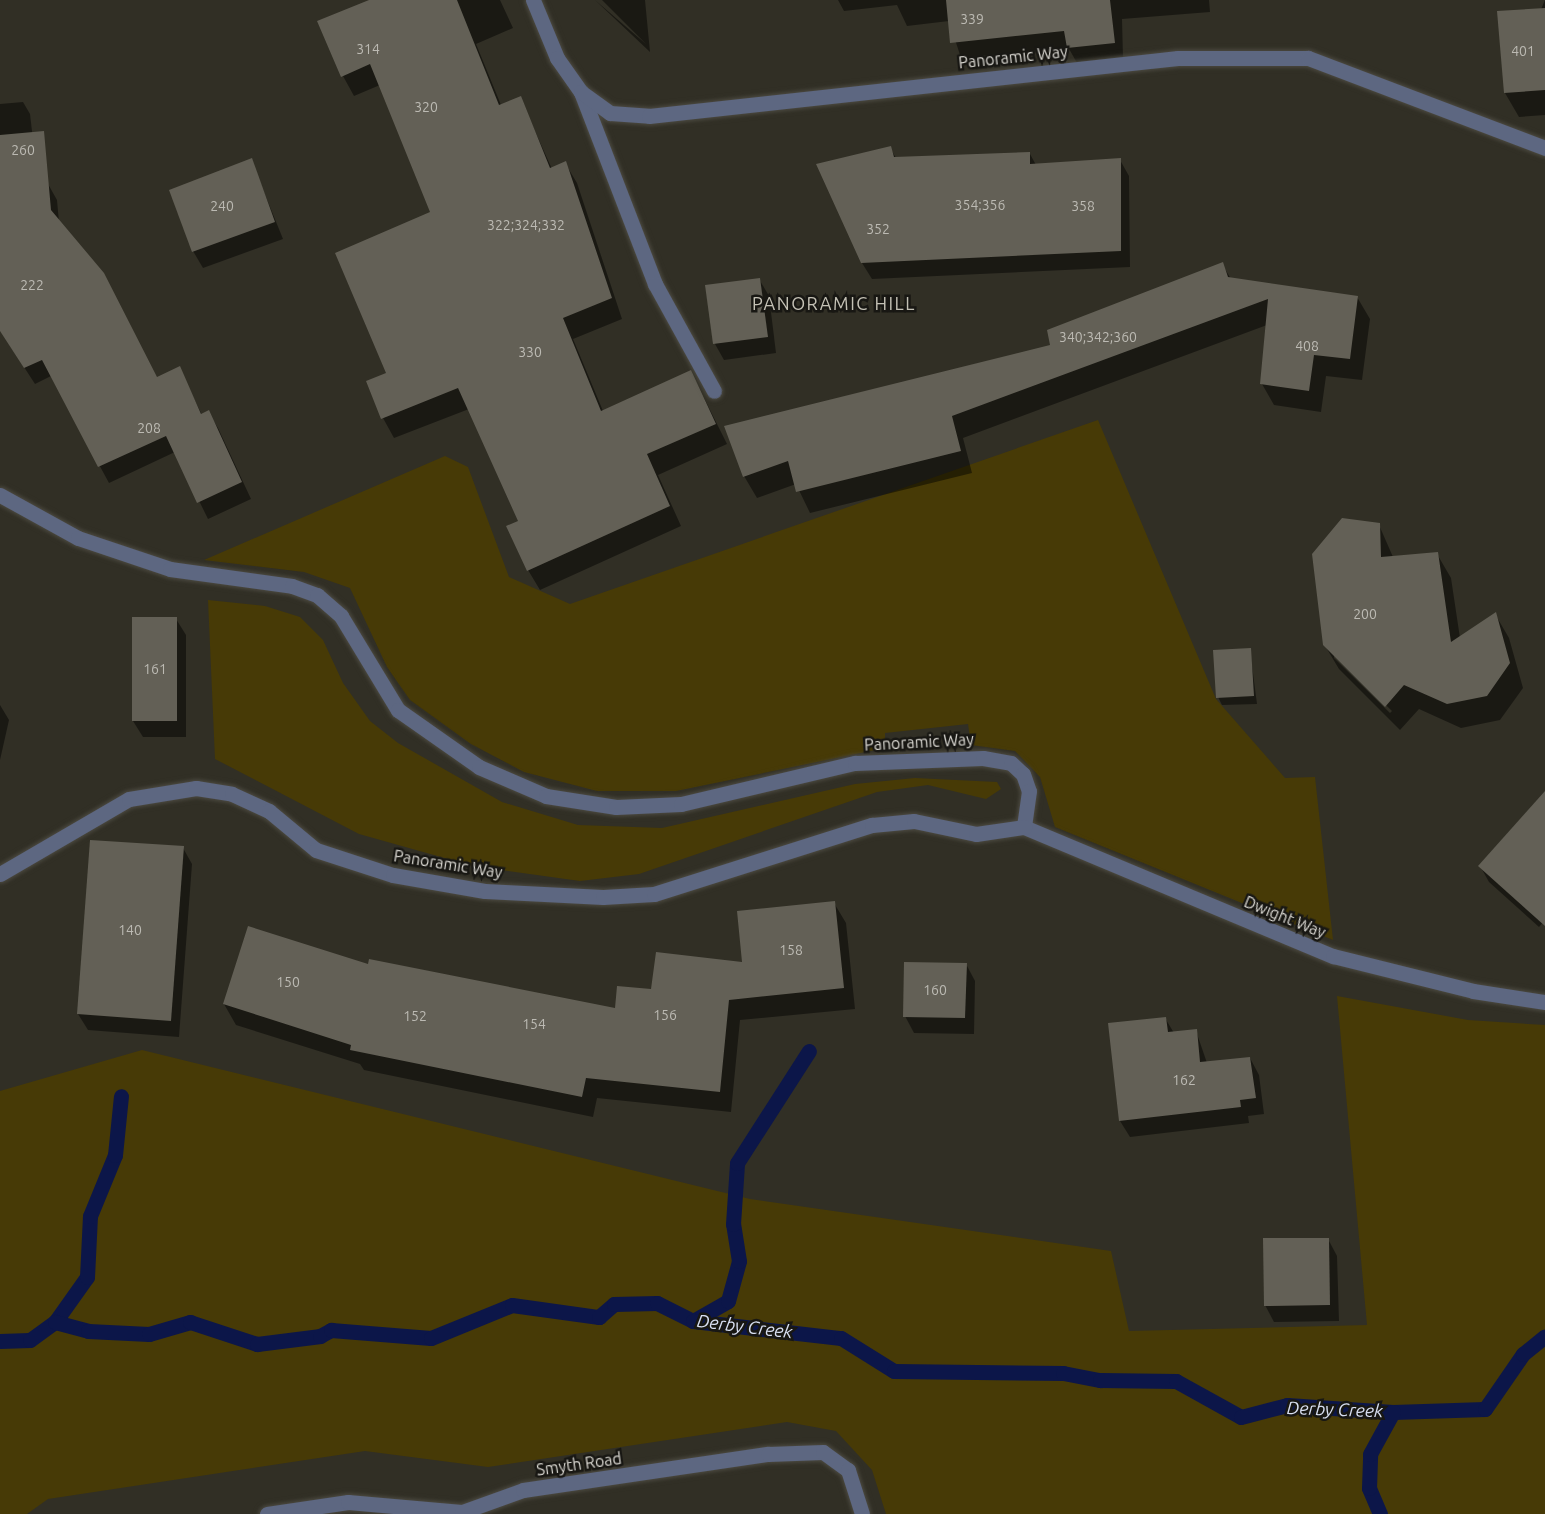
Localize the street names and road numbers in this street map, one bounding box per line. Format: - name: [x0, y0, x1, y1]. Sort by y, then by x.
- street label: Panoramic Way: [957, 42, 1069, 72]
- street label: Panoramic Way: [864, 730, 974, 754]
- street label: Panoramic Way: [392, 846, 504, 882]
- street label: Dwight Way: [1241, 892, 1329, 942]
- street label: Smyth Road: [535, 1449, 623, 1479]

